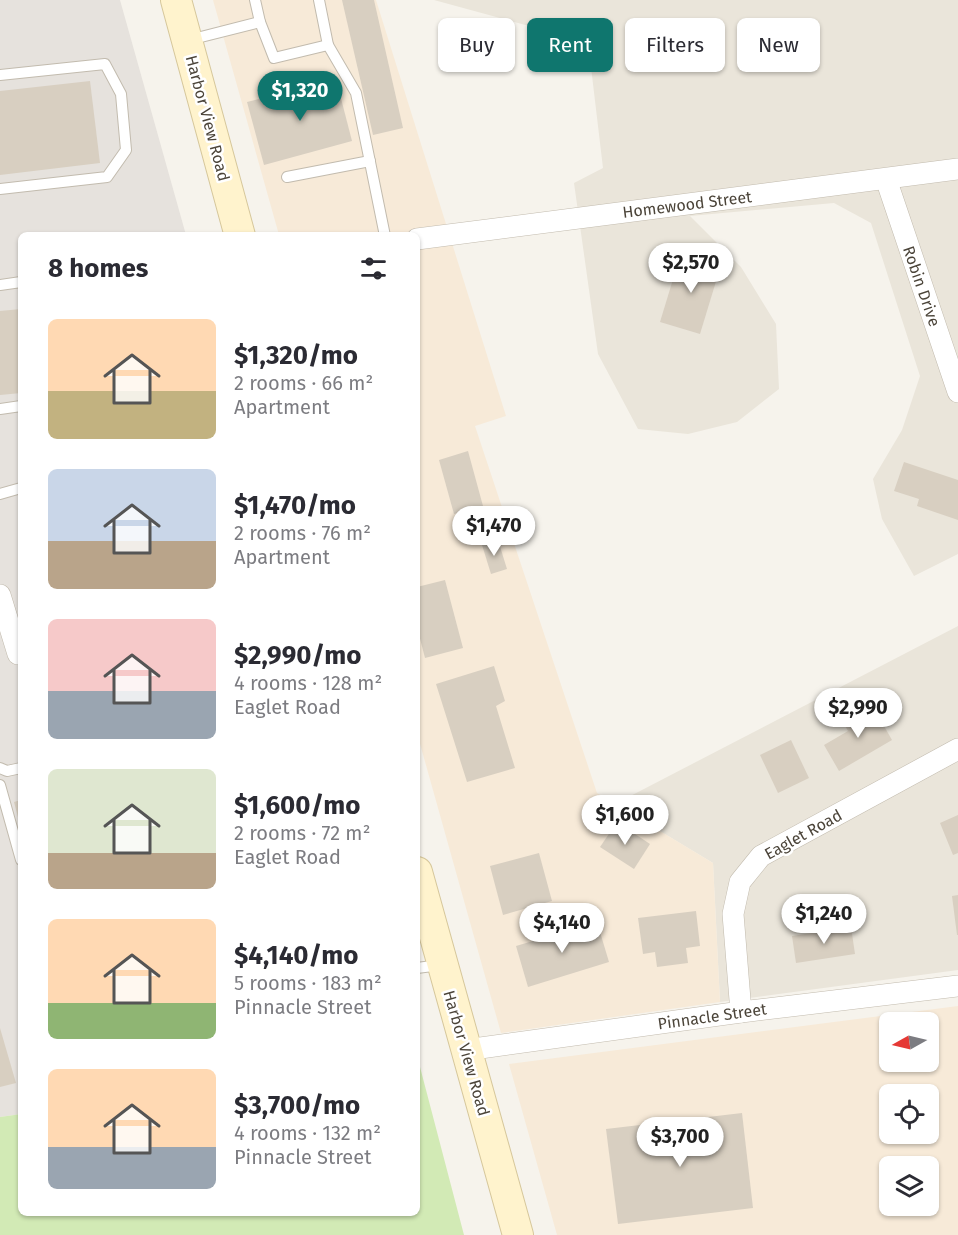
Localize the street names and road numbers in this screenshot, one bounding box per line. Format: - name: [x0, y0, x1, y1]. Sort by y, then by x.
- street label: Harbor View Road: [182, 53, 233, 183]
- street label: Homewood Street: [621, 187, 753, 222]
- street label: Robin Drive: [899, 243, 944, 329]
- street label: Eaglet Road: [761, 805, 845, 863]
- street label: Harbor View Road: [440, 988, 494, 1118]
- street label: Pinnacle Street: [656, 999, 768, 1034]

